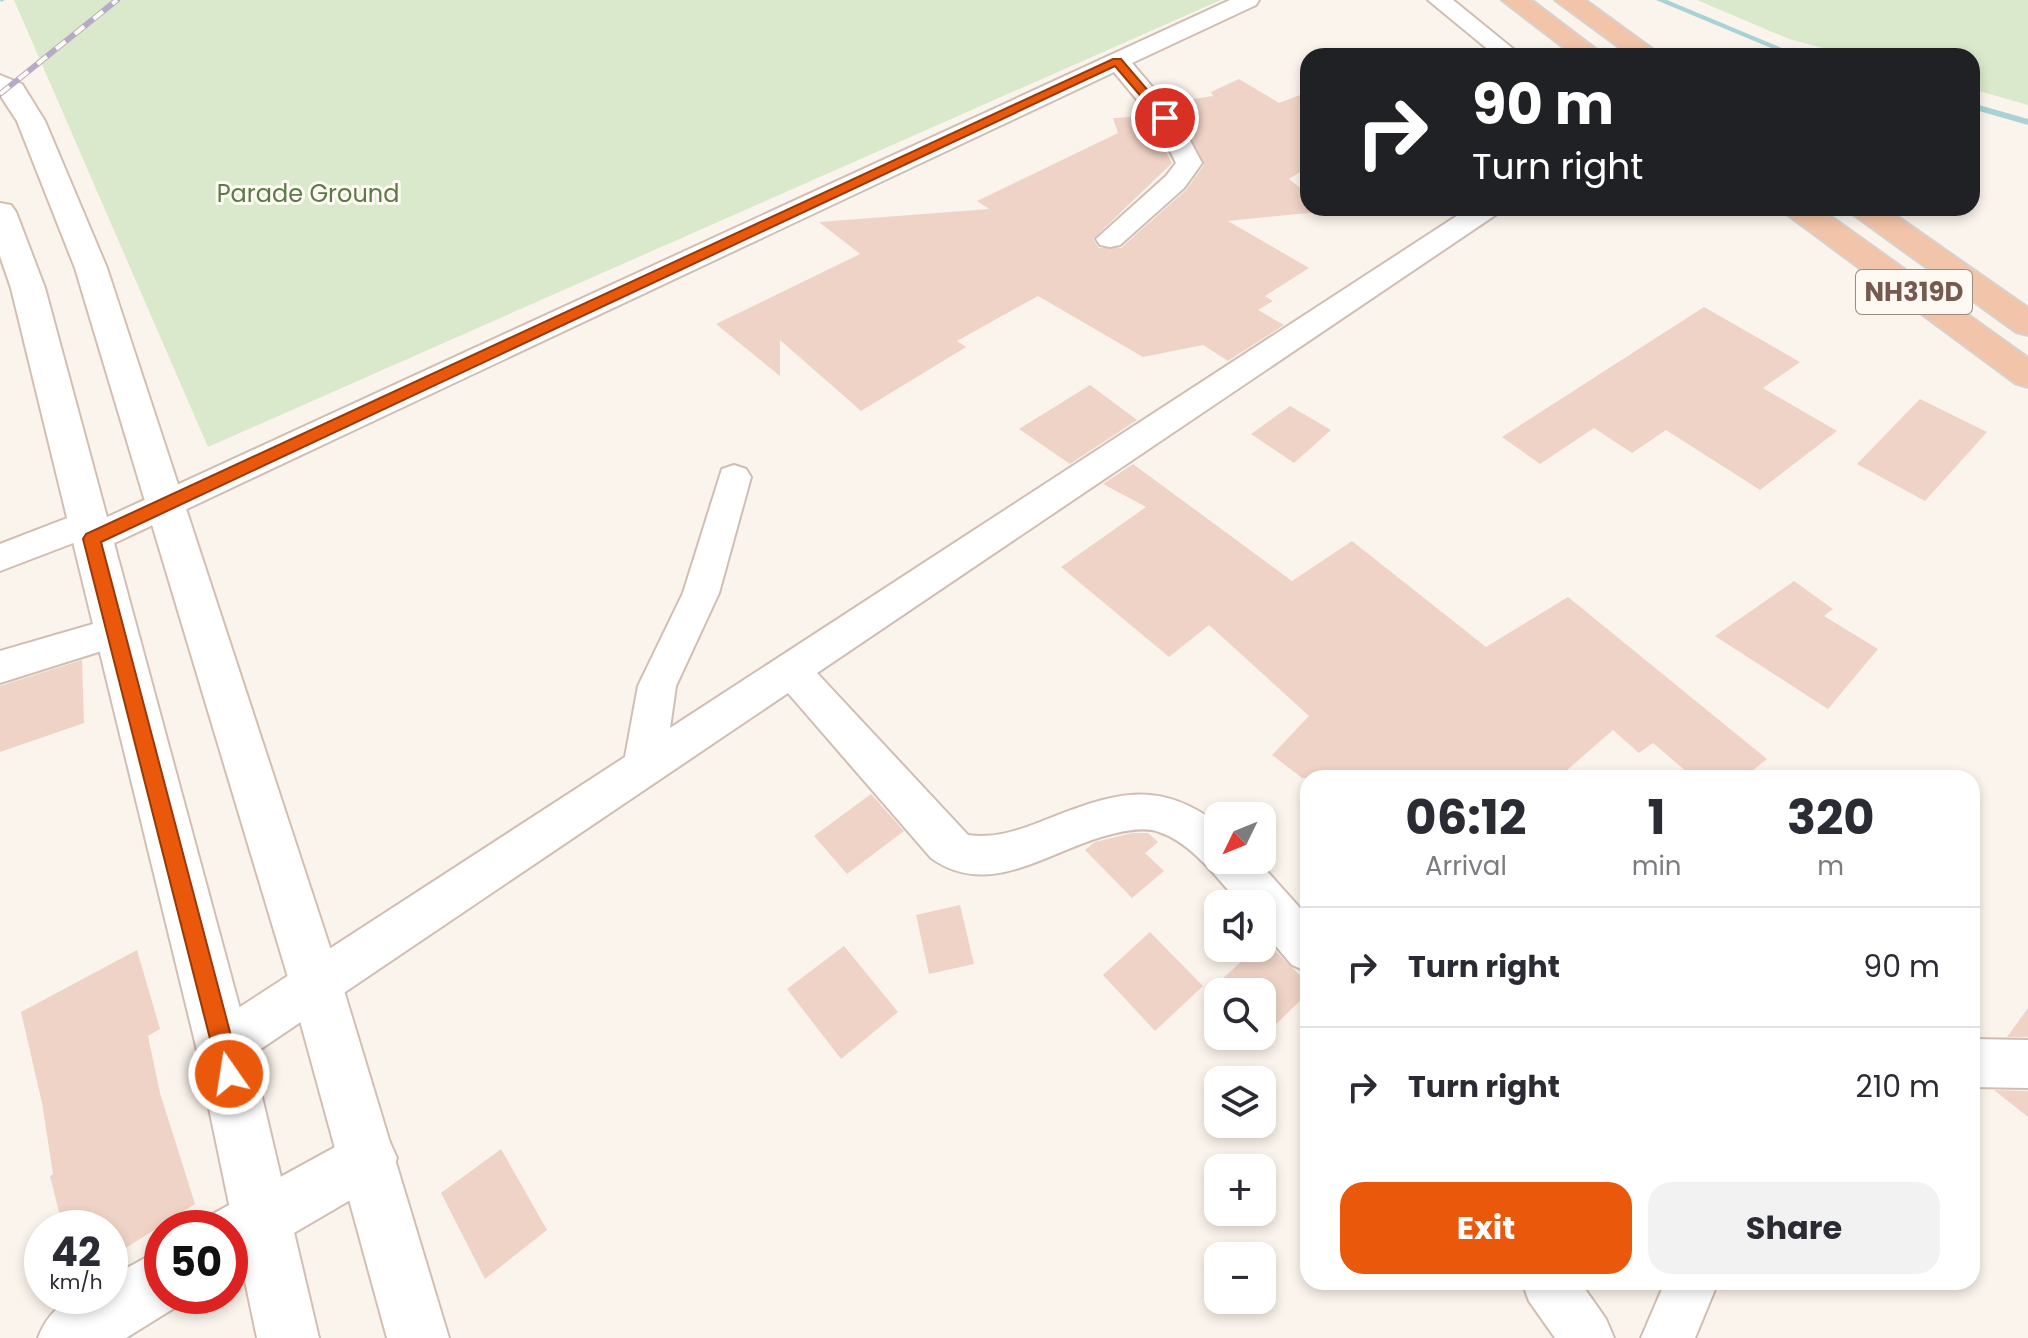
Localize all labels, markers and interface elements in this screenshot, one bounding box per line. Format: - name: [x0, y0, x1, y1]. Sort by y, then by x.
- text: 90 m: [1472, 65, 1614, 144]
- icon: right: [1340, 80, 1444, 184]
- pin: [1131, 84, 1199, 152]
- icon: arrive: [1143, 96, 1187, 140]
- text: Turn right: [1472, 141, 1643, 192]
- park label: Parade Ground: [217, 177, 399, 210]
- road number: NH319D: [1856, 270, 1972, 314]
- text: 06:12: [1405, 784, 1526, 851]
- text: 1: [1648, 784, 1666, 851]
- text: 320: [1787, 784, 1875, 851]
- north arrow: [1204, 802, 1276, 874]
- map controls: [1204, 802, 1276, 1314]
- text: Arrival: [1425, 848, 1507, 884]
- text: min: [1632, 848, 1682, 884]
- text: m: [1817, 848, 1844, 884]
- button: sound: [1204, 890, 1276, 962]
- icon: right: [1340, 945, 1384, 989]
- text: Turn right: [1408, 945, 1560, 988]
- text: 90 m: [1863, 945, 1940, 988]
- button: search: [1204, 978, 1276, 1050]
- position arrow: [187, 1032, 271, 1116]
- icon: right: [1340, 1065, 1384, 1109]
- text: Turn right: [1408, 1065, 1560, 1108]
- text: 210 m: [1855, 1065, 1940, 1108]
- button: layers: [1204, 1066, 1276, 1138]
- button: +: [1204, 1154, 1276, 1226]
- button: Exit: [1340, 1182, 1632, 1274]
- button: Share: [1648, 1182, 1940, 1274]
- speed limit sign: 50: [144, 1210, 248, 1314]
- text: 42: [51, 1224, 101, 1280]
- button: −: [1204, 1242, 1276, 1314]
- text: km/h: [49, 1268, 103, 1296]

